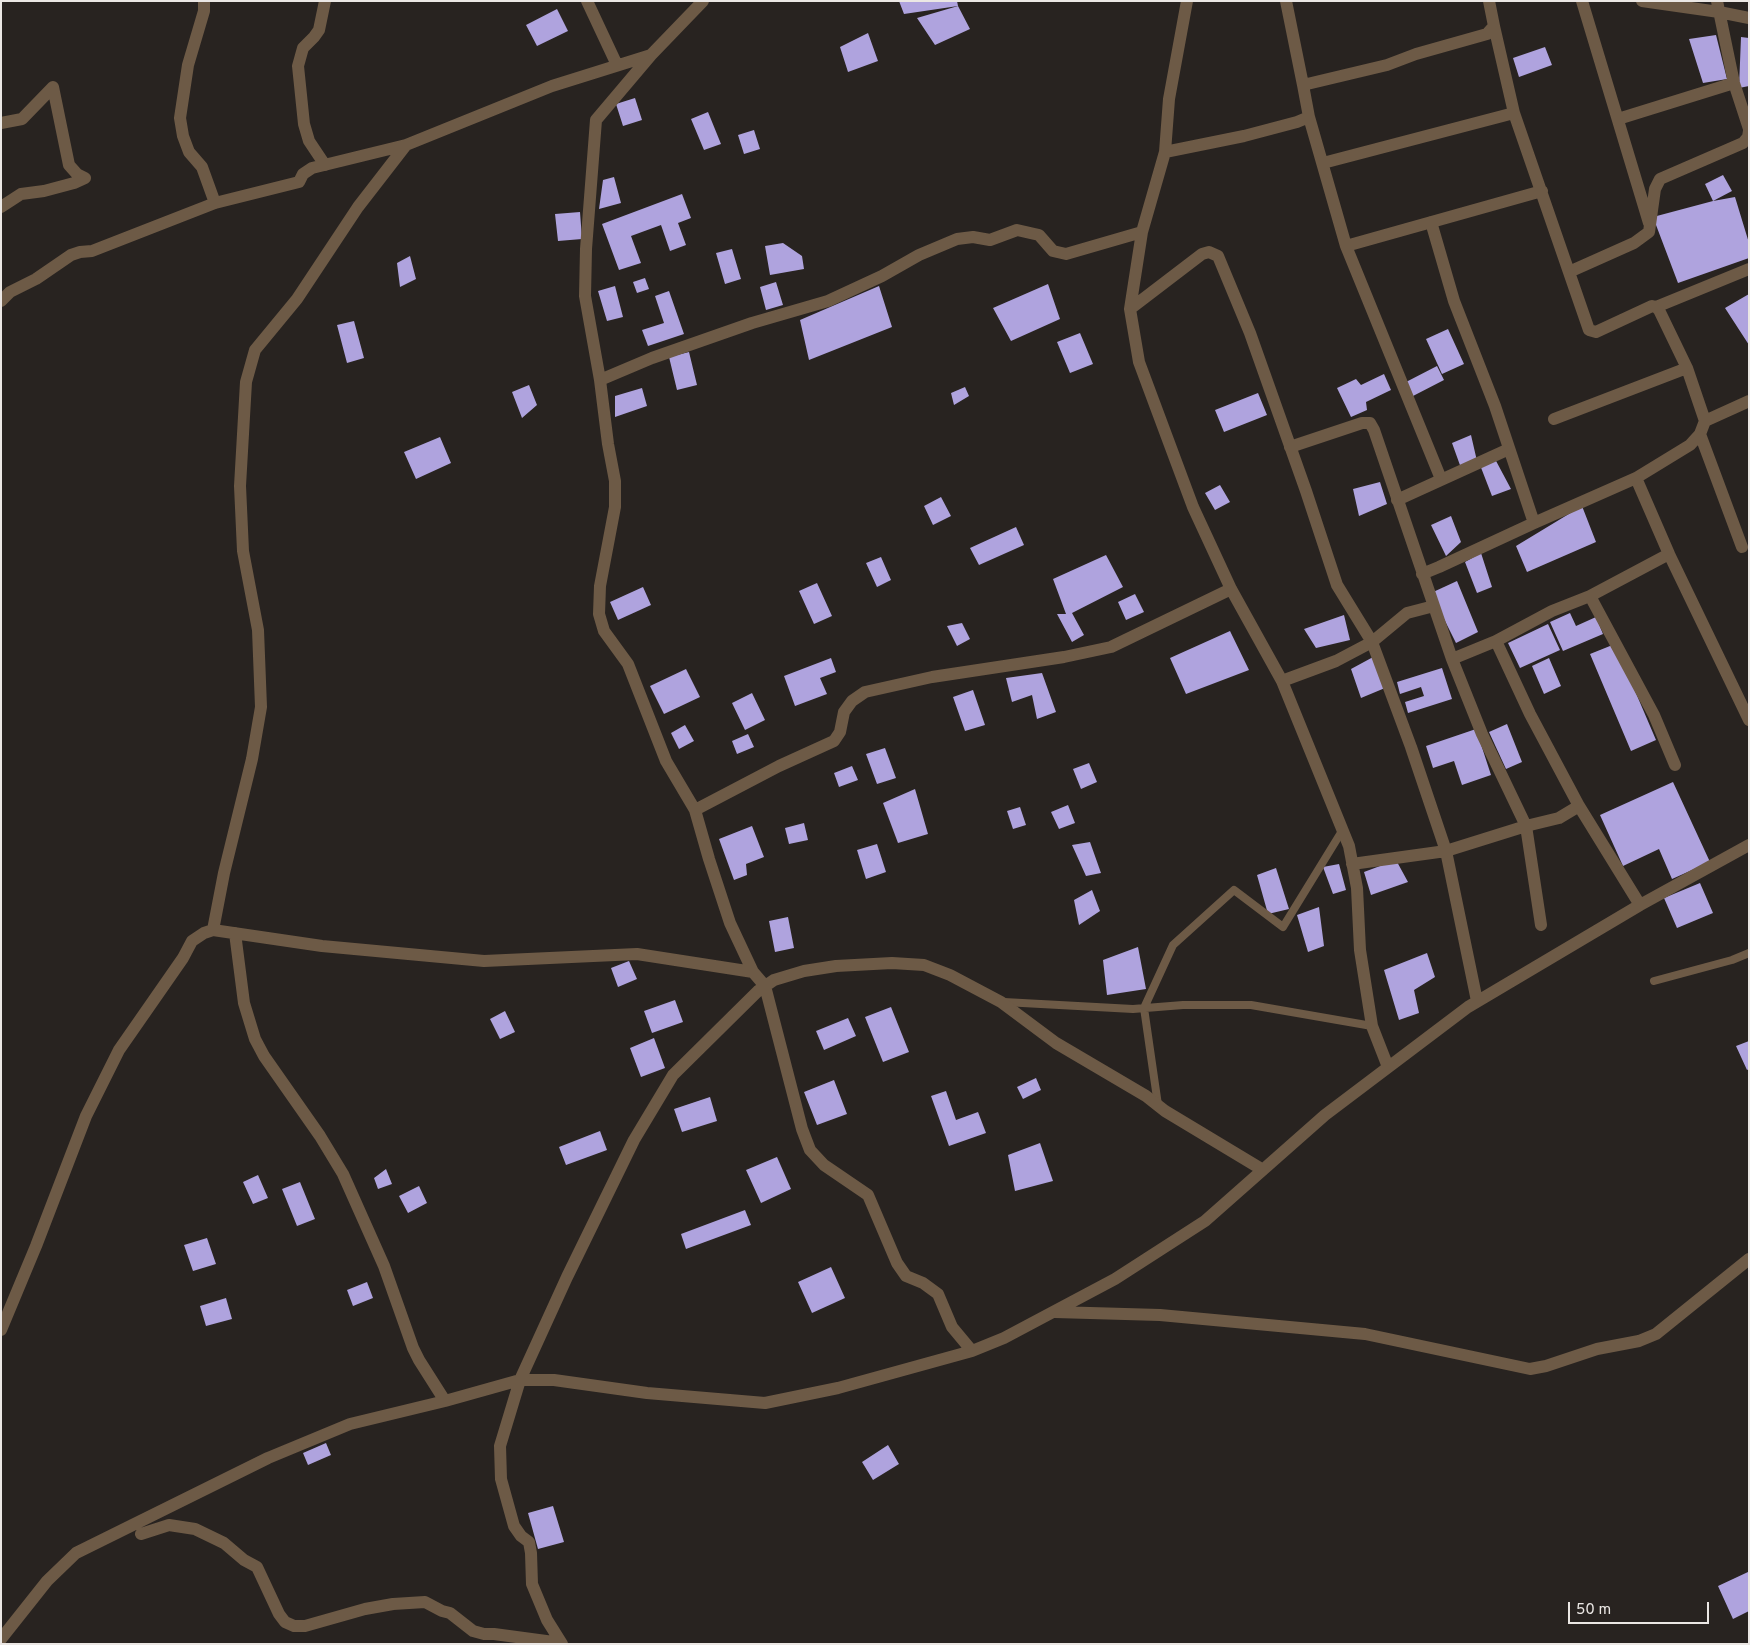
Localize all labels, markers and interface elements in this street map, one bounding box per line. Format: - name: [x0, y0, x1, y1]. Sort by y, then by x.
- scale bar: [1570, 1592, 1711, 1624]
- text: 50 m: [1576, 1601, 1611, 1620]

